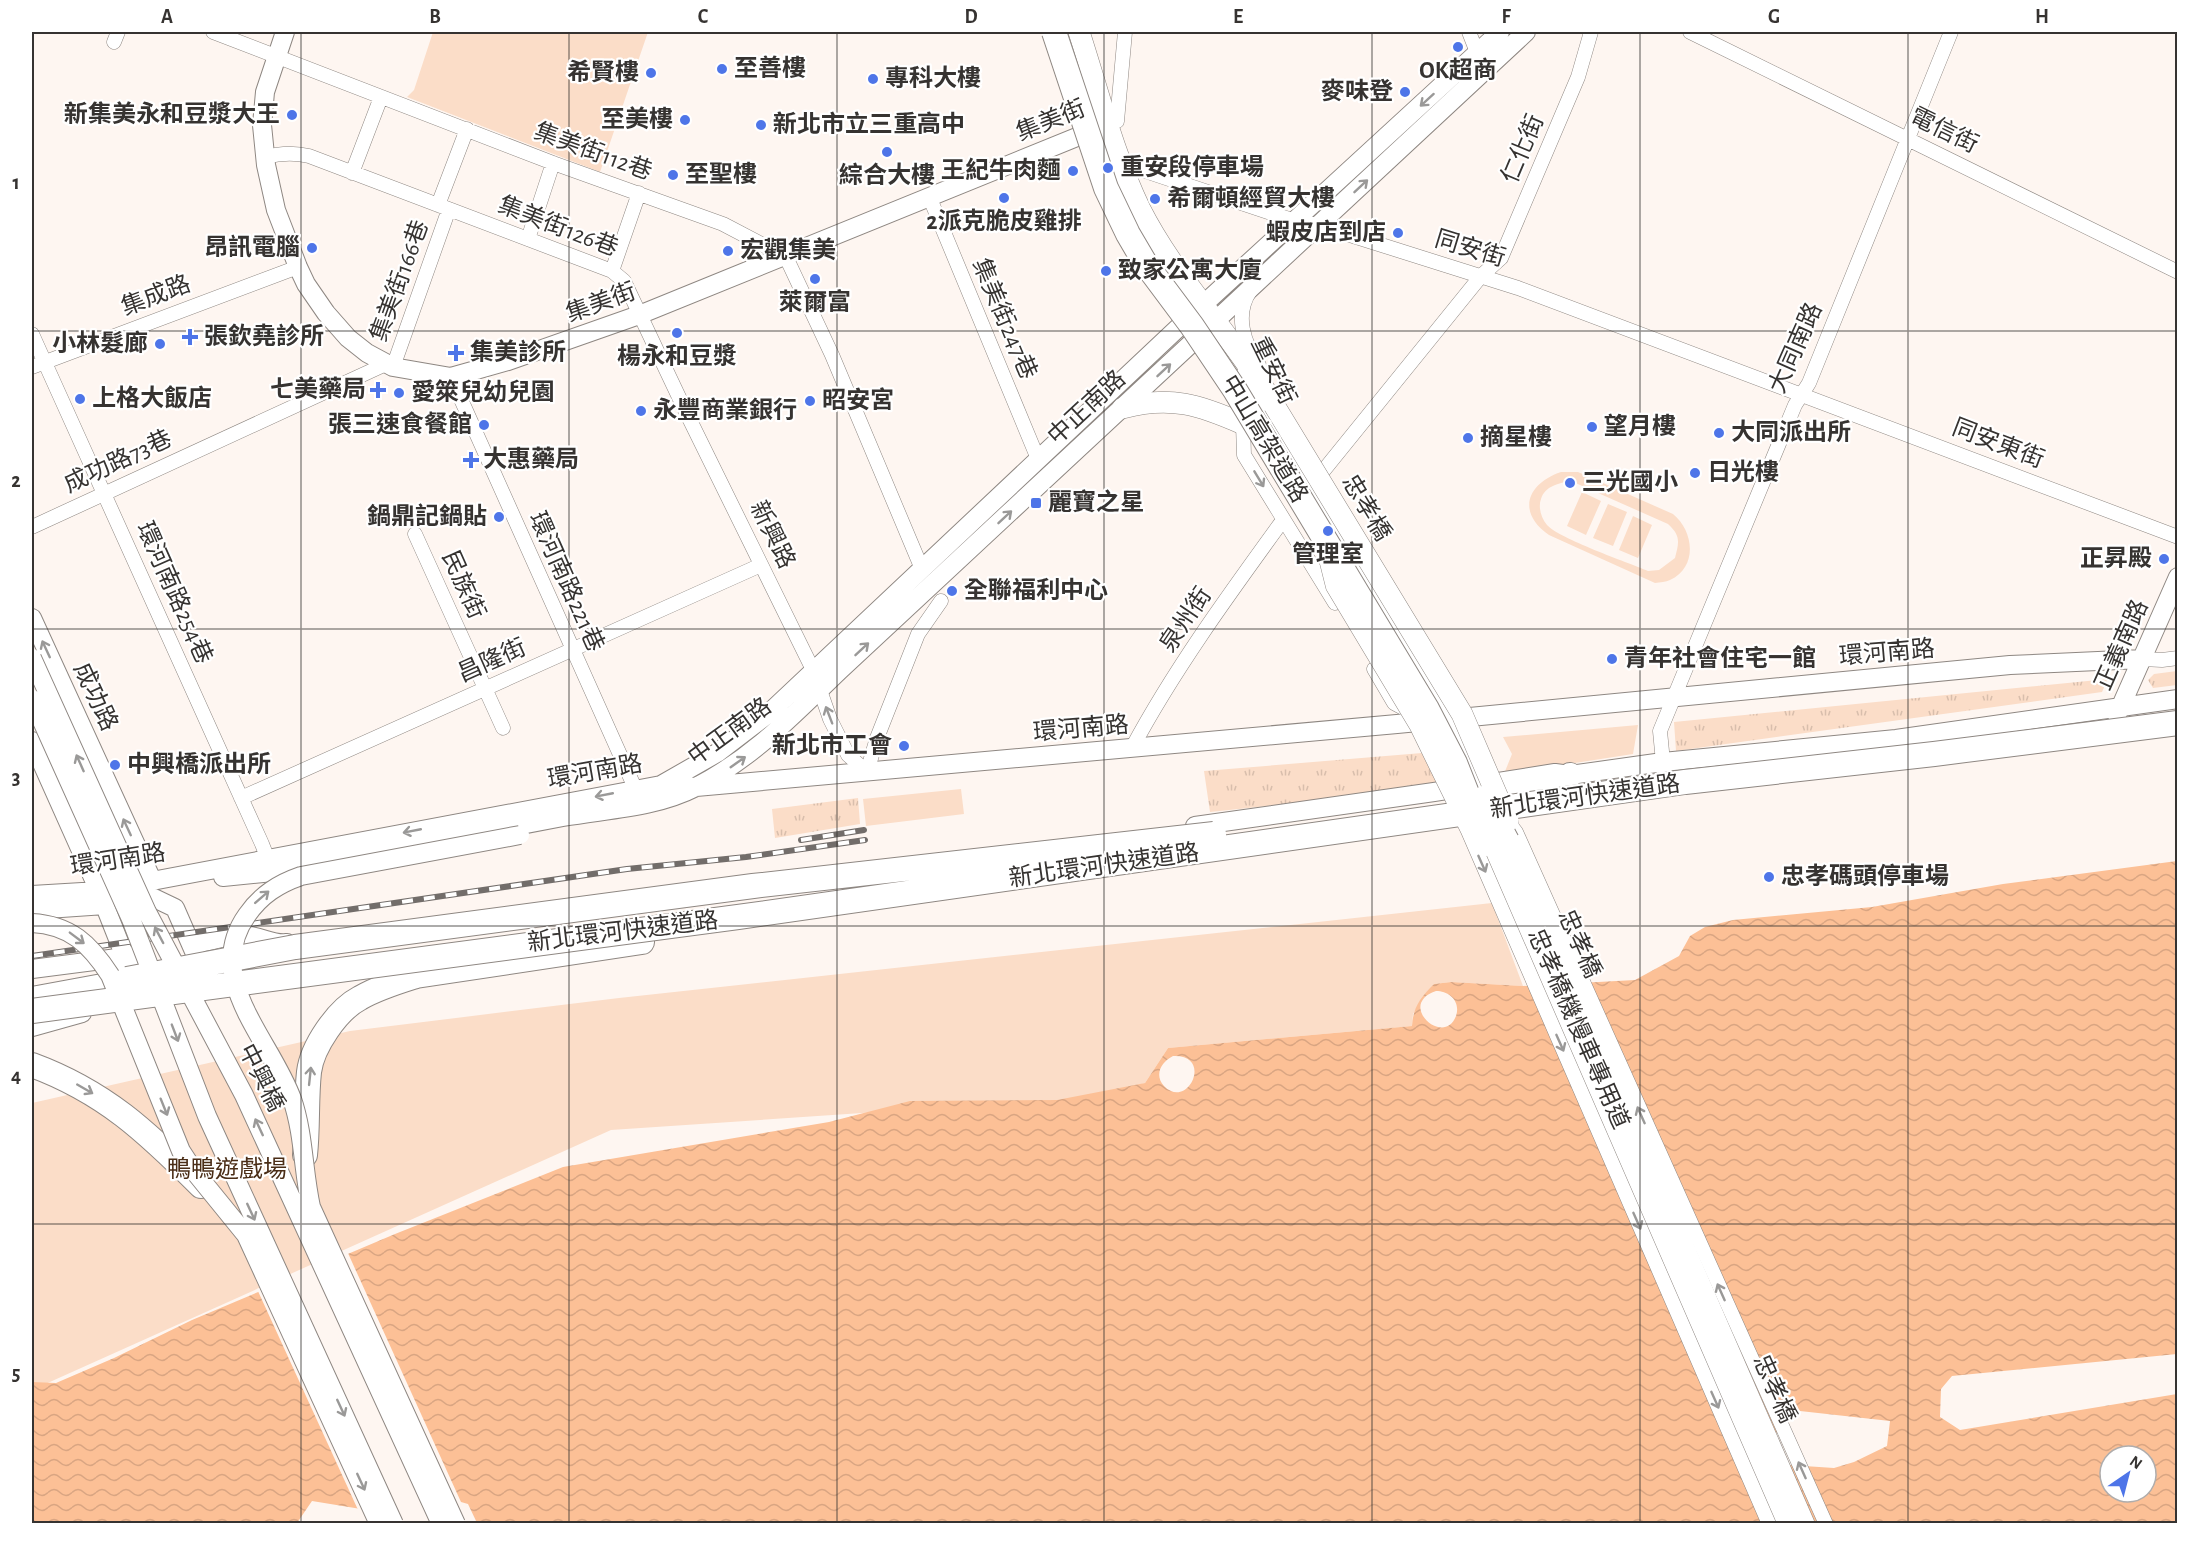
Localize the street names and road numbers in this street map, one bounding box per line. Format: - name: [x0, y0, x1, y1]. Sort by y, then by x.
- street label: 集美街: [1012, 95, 1089, 146]
- street label: 電信街: [1906, 103, 1982, 158]
- street label: 仁化街: [1496, 110, 1548, 187]
- street label: 集美街112巷: [531, 118, 656, 184]
- street label: 集美街126巷: [495, 191, 622, 261]
- street label: 集美街166巷: [365, 217, 433, 345]
- street label: 同安街: [1432, 225, 1509, 271]
- street label: 集美街247巷: [968, 254, 1042, 383]
- street label: 集成路: [117, 270, 194, 320]
- street label: 集美街: [562, 278, 639, 327]
- street label: 大同南路: [1764, 298, 1826, 397]
- street label: 重安街: [1246, 333, 1301, 409]
- street label: 中正南路: [1042, 365, 1130, 450]
- street label: 中山高架道路: [1217, 370, 1313, 507]
- street label: 同安東街: [1949, 414, 2048, 472]
- street label: 成功路73巷: [60, 425, 176, 497]
- street label: 忠孝橋: [1337, 470, 1397, 545]
- street label: 新興路: [745, 497, 800, 573]
- street label: 環河南路221巷: [525, 508, 609, 655]
- street label: 環河南路254巷: [132, 518, 218, 668]
- street label: 民族街: [437, 546, 490, 623]
- street label: 泉州街: [1154, 582, 1216, 657]
- street label: 正義南路: [2090, 595, 2152, 694]
- street label: 昌隆街: [453, 634, 530, 687]
- street label: 環河南路: [1838, 635, 1936, 669]
- street label: 成功路: [69, 658, 123, 735]
- street label: 中正南路: [683, 692, 776, 770]
- street label: 環河南路: [1032, 711, 1130, 745]
- street label: 環河南路: [545, 750, 644, 792]
- street label: 新北環河快速道路: [1488, 770, 1682, 822]
- street label: 環河南路: [68, 839, 167, 879]
- street label: 新北環河快速道路: [1007, 839, 1201, 891]
- street label: 忠孝橋: [1553, 905, 1606, 982]
- street label: 新北環河快速道路: [526, 906, 720, 956]
- street label: 忠孝橋機慢車專用道: [1523, 925, 1635, 1133]
- street label: 中興橋: [234, 1040, 290, 1116]
- street label: 忠孝橋: [1748, 1350, 1801, 1427]

